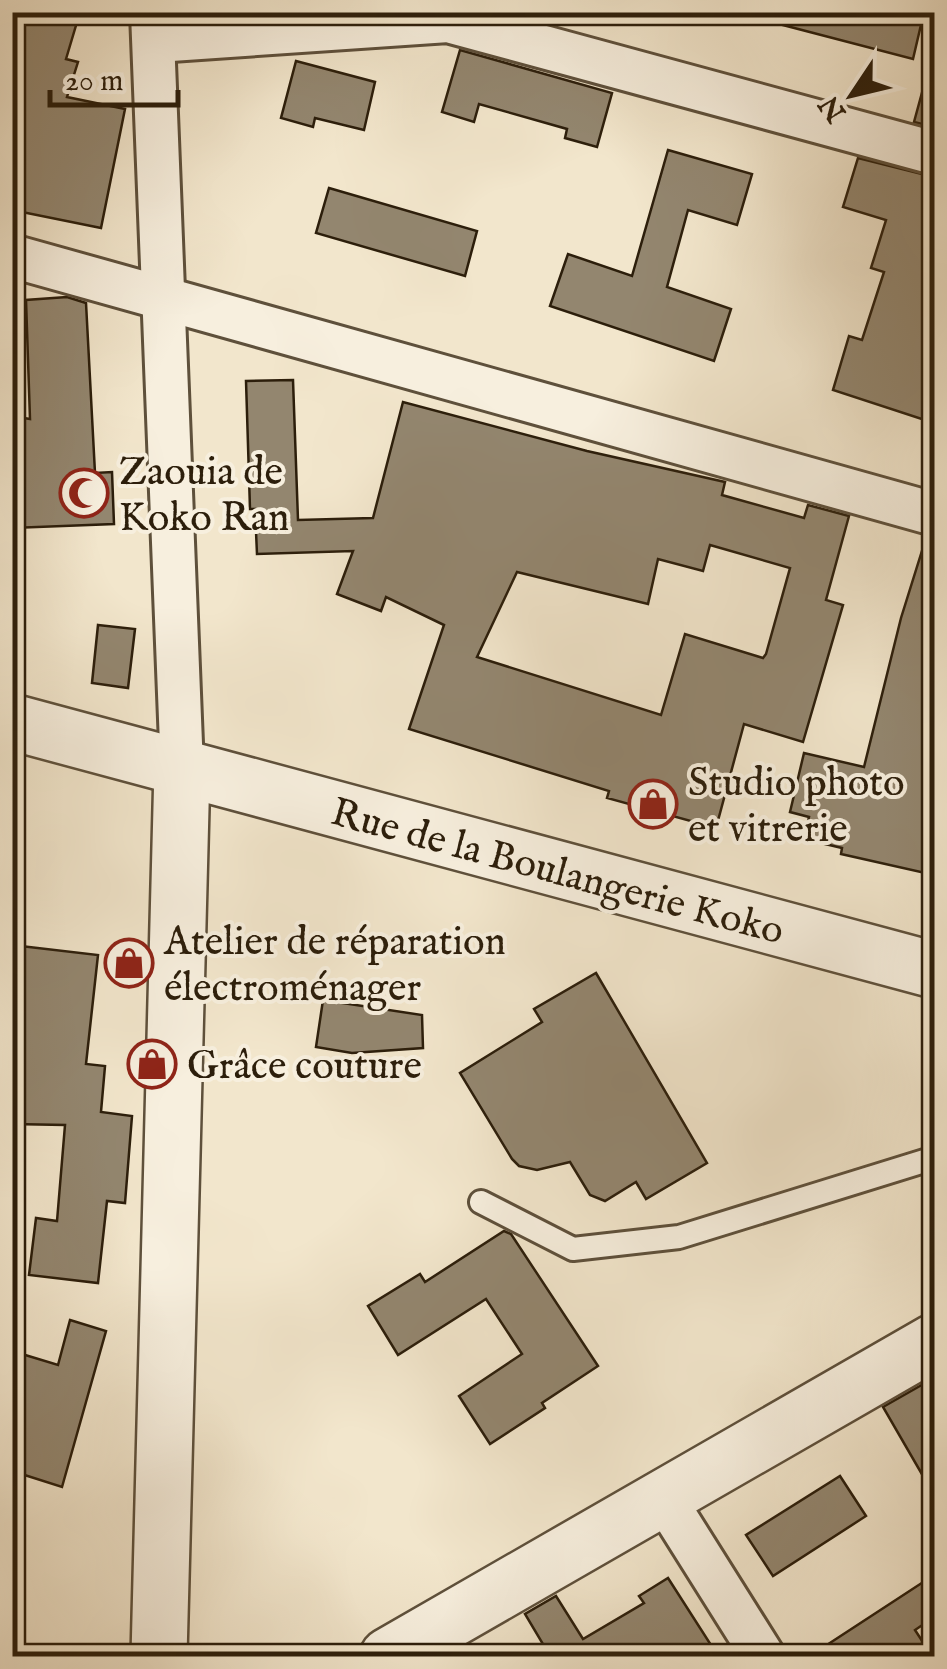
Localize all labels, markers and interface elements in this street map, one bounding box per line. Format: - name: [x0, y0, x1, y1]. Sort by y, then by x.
- scale bar: [50, 45, 178, 107]
- north arrow: [802, 45, 902, 145]
- text: 20 m: [65, 63, 124, 101]
- text: N: [812, 88, 855, 129]
- place label: Zaouia de Koko Ran: [119, 448, 289, 545]
- mosque icon: Zaouia de Koko Ran: [58, 467, 110, 519]
- place label: Studio photo et vitrerie: [688, 759, 904, 856]
- shop icon: Studio photo et vitrerie: [627, 778, 679, 830]
- street label: Rue de la Boulangerie Koko: [325, 788, 789, 958]
- place label: Atelier de réparation électroménager: [163, 918, 506, 1015]
- shop icon: Atelier de réparation électroménager: [103, 937, 155, 989]
- shop icon: Grâce couture: [126, 1038, 178, 1090]
- place label: Grâce couture: [187, 1042, 422, 1093]

